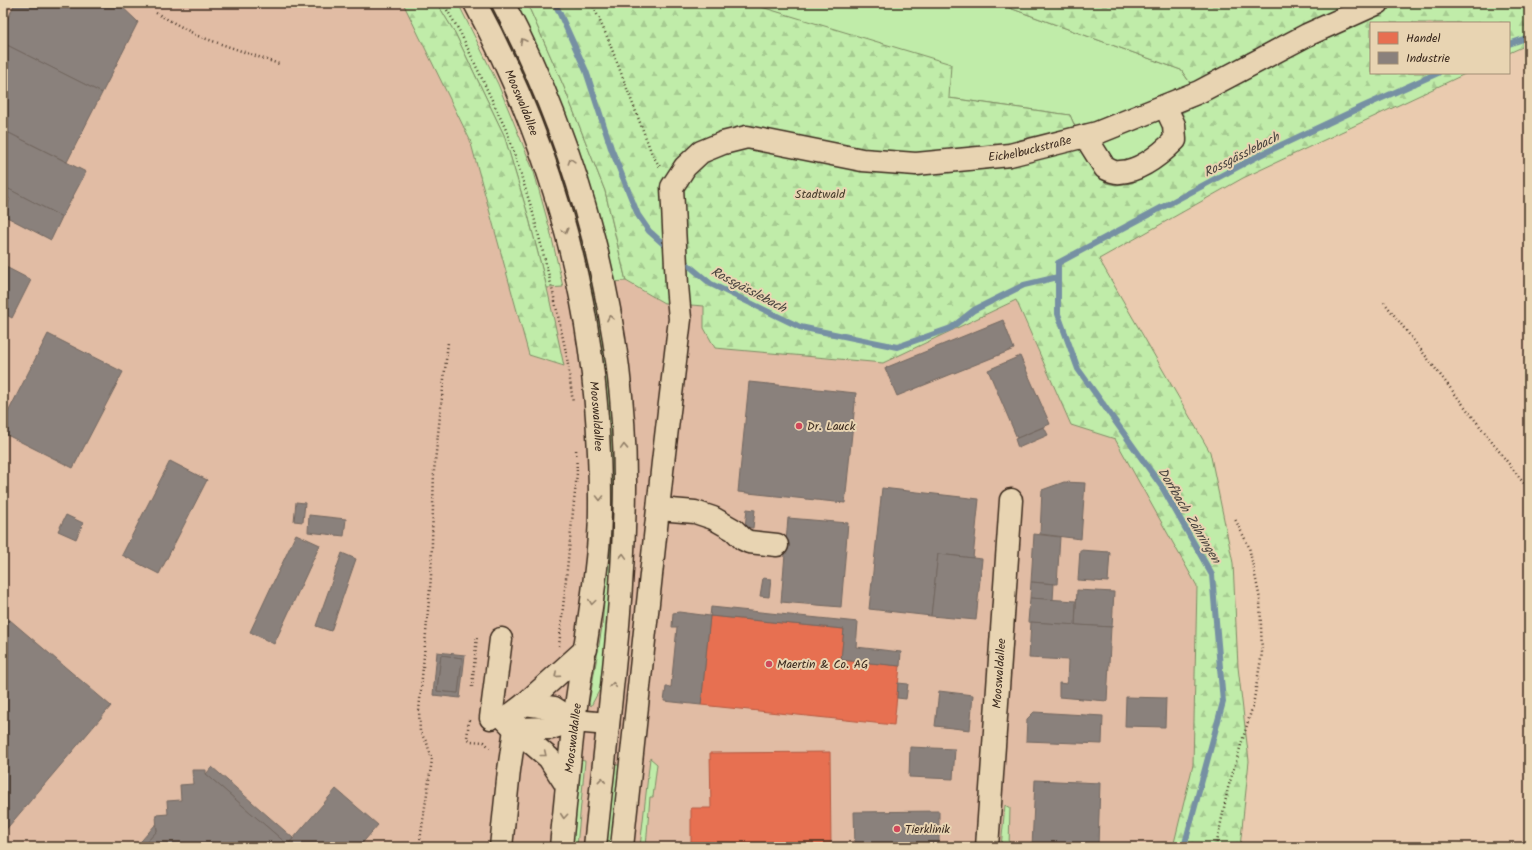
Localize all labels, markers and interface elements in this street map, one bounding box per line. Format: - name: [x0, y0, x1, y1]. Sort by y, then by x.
- legend: [1370, 22, 1510, 74]
- text: Handel: [1406, 29, 1440, 48]
- one-way arrow: [520, 37, 528, 45]
- text: Industrie: [1406, 49, 1450, 68]
- street label: Mooswaldallee: [499, 66, 544, 139]
- water label: Rossgässlebach: [1200, 127, 1284, 183]
- street label: Eichelbuckstraße: [987, 131, 1074, 167]
- one-way arrow: [567, 158, 576, 165]
- park label: Stadtwald: [795, 185, 846, 204]
- one-way arrow: [560, 227, 569, 234]
- water label: Rossgässlebach: [707, 262, 791, 319]
- one-way arrow: [607, 315, 615, 321]
- street label: Mooswaldallee: [584, 380, 608, 452]
- place label: Dr. Lauck: [807, 417, 856, 436]
- marker: Dr. Lauck: [794, 421, 804, 431]
- one-way arrow: [619, 444, 628, 450]
- water label: Dorfbach Zähringen: [1152, 464, 1226, 569]
- one-way arrow: [596, 495, 604, 501]
- one-way arrow: [618, 553, 627, 559]
- one-way arrow: [588, 599, 597, 605]
- street label: Mooswaldallee: [988, 637, 1011, 709]
- place label: Maertin & Co. AG: [777, 655, 868, 674]
- marker: Maertin & Co. AG: [764, 659, 774, 669]
- one-way arrow: [554, 670, 561, 677]
- one-way arrow: [608, 682, 617, 688]
- street label: Mooswaldallee: [560, 701, 587, 774]
- one-way arrow: [539, 749, 547, 756]
- one-way arrow: [597, 777, 606, 783]
- one-way arrow: [560, 813, 569, 819]
- place label: Tierklinik: [905, 820, 950, 839]
- marker: Tierklinik: [892, 824, 902, 834]

